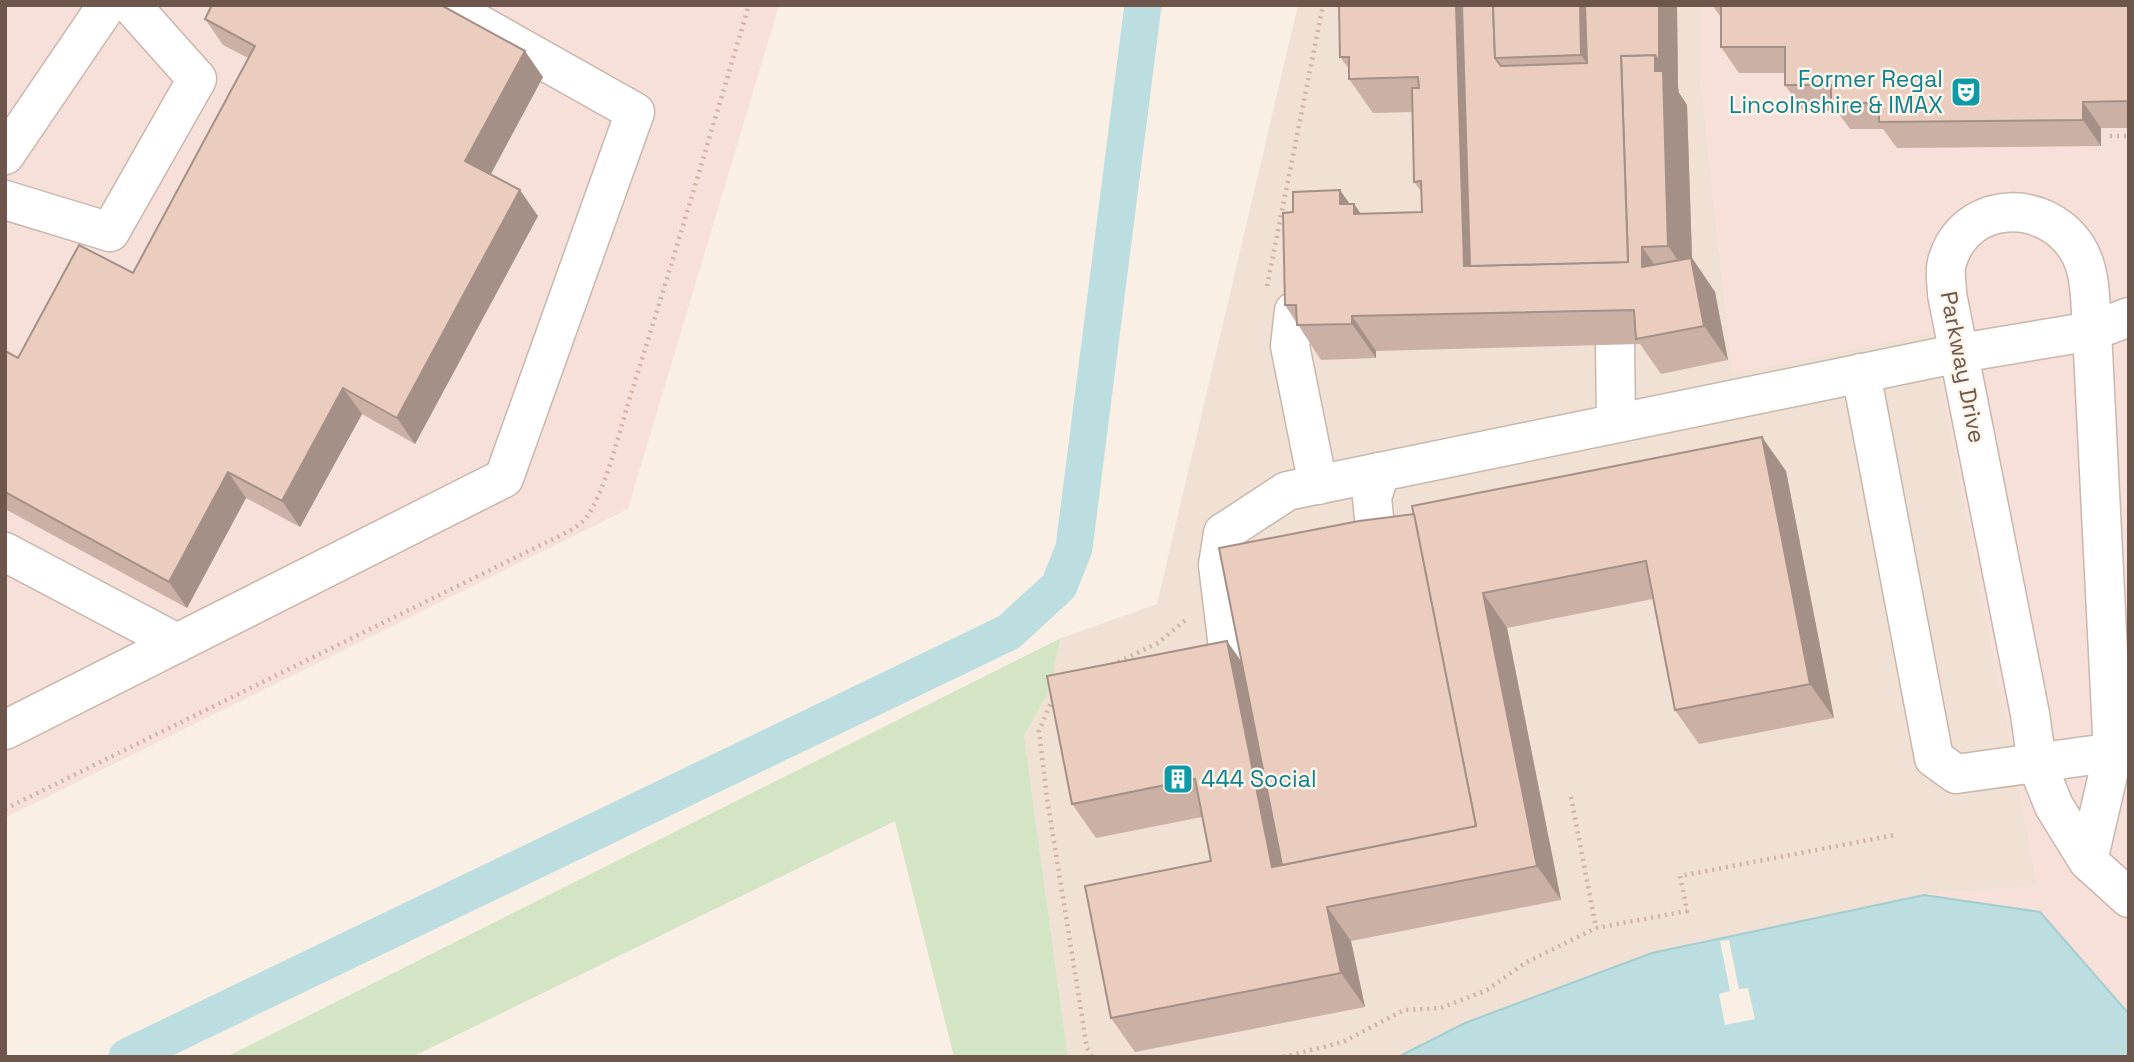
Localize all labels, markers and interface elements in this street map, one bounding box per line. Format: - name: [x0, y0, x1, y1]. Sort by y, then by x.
- place label: Former Regal Lincolnshire & IMAX: [1729, 64, 1943, 120]
- theatre icon: Former Regal Lincolnshire & IMAX: [1949, 75, 1983, 109]
- street label: Parkway Drive: [1934, 289, 1992, 445]
- building icon: 444 Social: [1161, 762, 1195, 796]
- place label: 444 Social: [1201, 764, 1317, 794]

